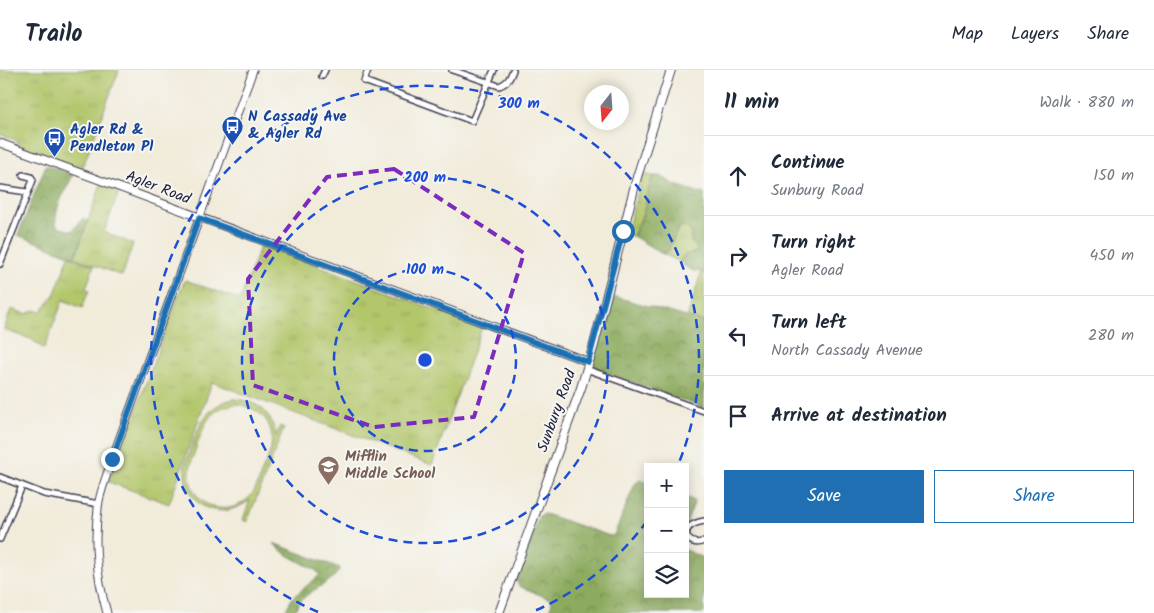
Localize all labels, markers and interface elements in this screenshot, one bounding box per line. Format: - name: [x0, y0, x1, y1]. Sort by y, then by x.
- text: Trailo: [25, 15, 83, 54]
- text: Map: [952, 20, 983, 49]
- text: Layers: [1011, 20, 1059, 49]
- text: Share: [1087, 20, 1129, 49]
- north arrow: [584, 85, 629, 130]
- text: 11 min: [724, 86, 779, 119]
- text: Walk · 880 m: [1040, 90, 1134, 115]
- text: 300 m: [497, 92, 540, 116]
- place label: N Cassady Ave & Agler Rd: [248, 105, 347, 146]
- bus stop icon: N Cassady Ave & Agler Rd: [220, 114, 244, 145]
- place label: Agler Rd & Pendleton Pl: [70, 118, 153, 159]
- bus stop icon: Agler Rd & Pendleton Pl: [42, 127, 66, 158]
- text: Continue: [771, 148, 844, 178]
- icon: ahead: [724, 162, 752, 190]
- text: 150 m: [1093, 163, 1134, 188]
- street label: Agler Road: [122, 165, 194, 212]
- text: 200 m: [404, 166, 446, 190]
- text: Sunbury Road: [771, 178, 863, 203]
- route start: [612, 220, 635, 243]
- text: Turn right: [771, 228, 856, 258]
- icon: right: [724, 242, 752, 270]
- text: 450 m: [1089, 243, 1134, 268]
- text: 100 m: [406, 258, 444, 282]
- text: Agler Road: [771, 258, 843, 283]
- text: Turn left: [771, 308, 846, 338]
- icon: left: [724, 322, 752, 350]
- text: 280 m: [1088, 323, 1134, 348]
- text: North Cassady Avenue: [771, 338, 923, 363]
- centre of rings: [416, 351, 434, 369]
- street label: Sunbury Road: [531, 366, 583, 456]
- text: Arrive at destination: [771, 401, 947, 431]
- icon: arrive: [724, 402, 752, 430]
- place label: Mifflin Middle School: [345, 445, 435, 486]
- route end: [101, 448, 124, 471]
- school or university icon: Mifflin Middle School: [317, 454, 341, 485]
- map controls: [644, 463, 689, 598]
- button: +: [644, 463, 689, 508]
- button: Save: [724, 470, 924, 523]
- button: Share: [934, 470, 1134, 523]
- button: −: [644, 508, 689, 553]
- button: layers: [644, 553, 689, 598]

